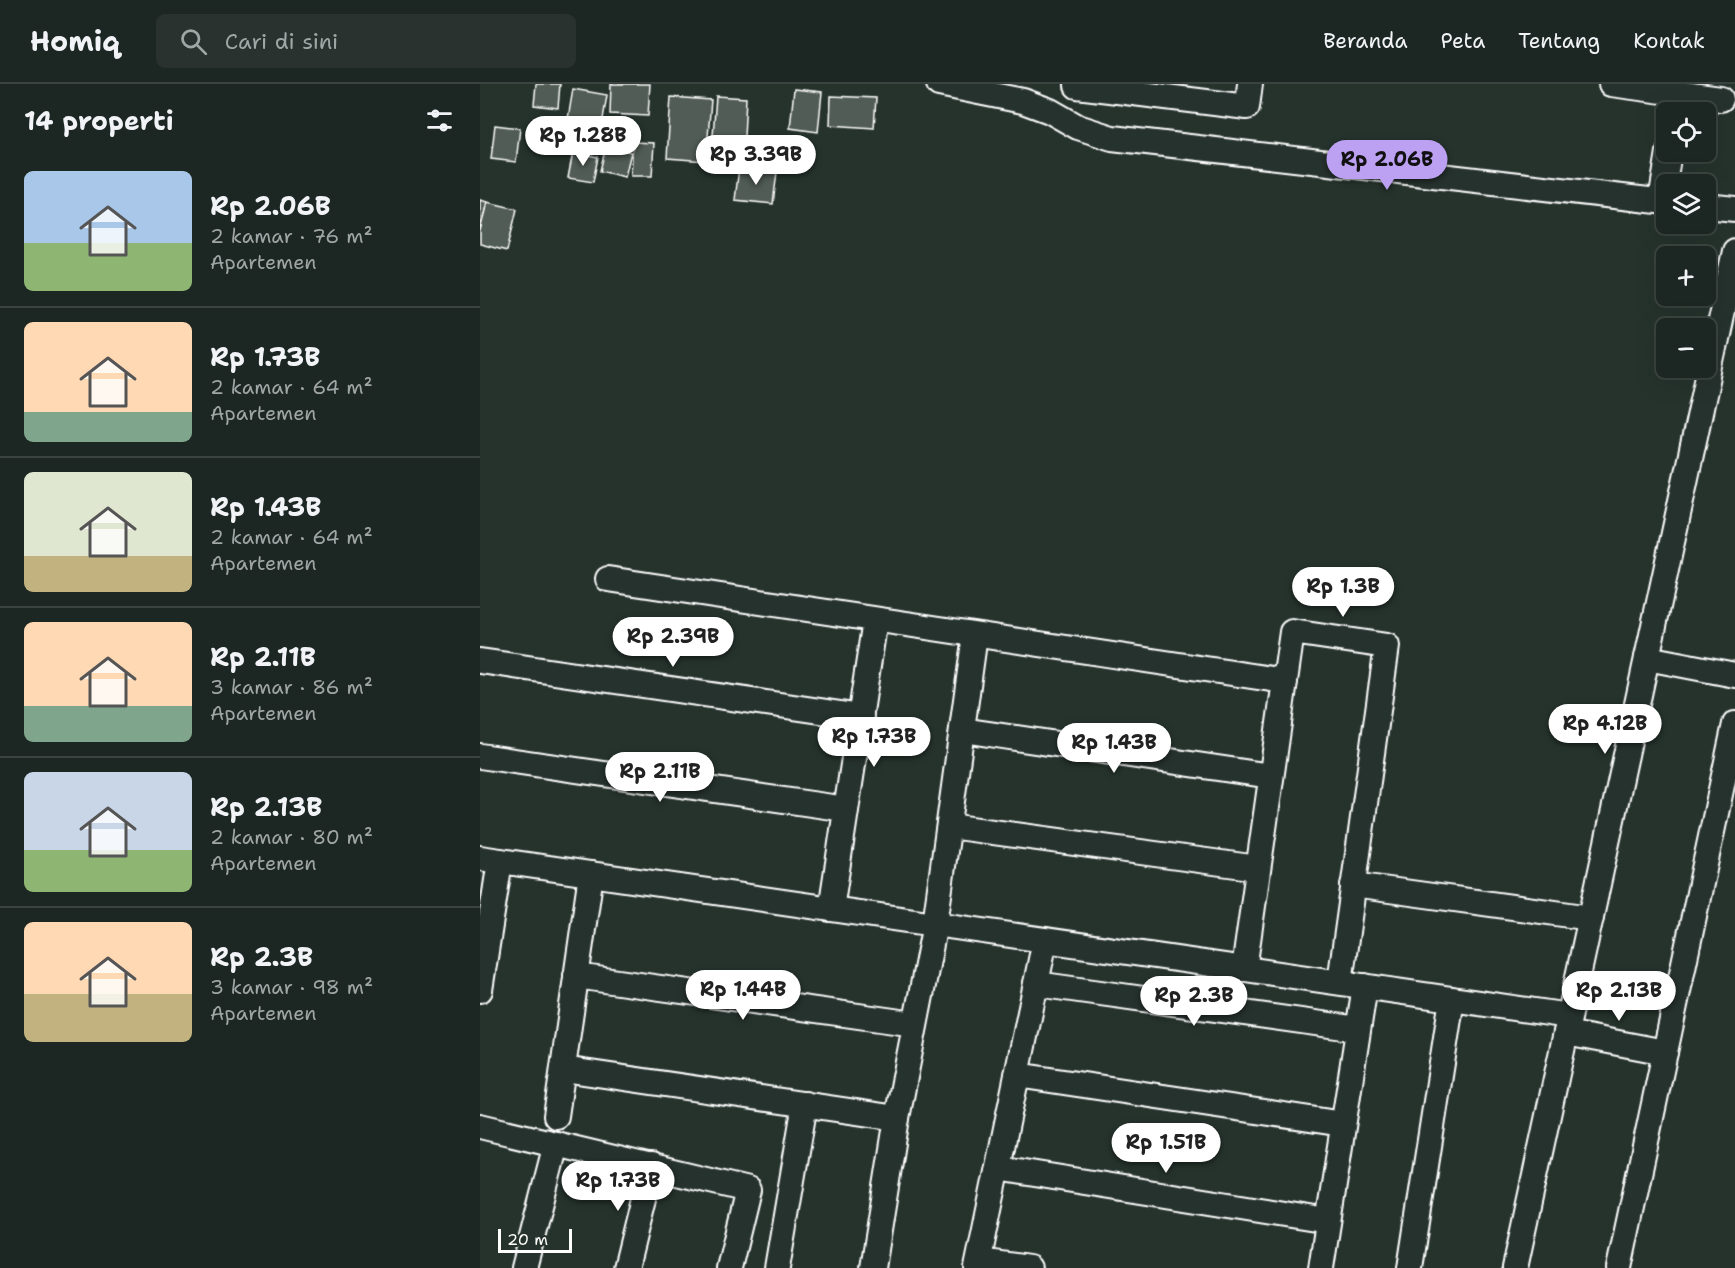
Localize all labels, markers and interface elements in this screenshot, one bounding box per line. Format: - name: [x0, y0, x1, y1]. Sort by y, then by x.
- search box: [156, 14, 576, 68]
- text: Homiq: [30, 22, 120, 60]
- icon: search: [177, 25, 210, 58]
- text: Cari di sini: [225, 27, 338, 56]
- text: Beranda: [1323, 27, 1408, 55]
- text: Peta: [1441, 27, 1485, 55]
- text: Tentang: [1518, 27, 1600, 55]
- text: Kontak: [1633, 27, 1705, 55]
- map controls: [1656, 102, 1716, 378]
- button: locate: [1656, 102, 1716, 162]
- text: 14 properti: [24, 103, 174, 138]
- icon: filters: [423, 104, 456, 137]
- pin: Rp 1.28B: [521, 116, 645, 167]
- text: Rp 1.28B: [539, 122, 627, 148]
- pin: Rp 3.39B: [694, 135, 818, 186]
- pin: Rp 2.06B: [1325, 140, 1449, 191]
- text: Rp 3.39B: [710, 141, 802, 167]
- text: Rp 2.06B: [1341, 146, 1433, 172]
- button: layers: [1656, 174, 1716, 234]
- text: Rp 2.06B: [210, 188, 331, 223]
- icon: home: [72, 195, 144, 267]
- text: 2 kamar · 76 m²: [210, 223, 373, 249]
- button: +: [1656, 246, 1716, 306]
- text: Apartemen: [210, 249, 317, 275]
- button: −: [1656, 318, 1716, 378]
- text: Rp 1.73B: [210, 339, 320, 374]
- icon: home: [72, 346, 144, 418]
- text: 2 kamar · 64 m²: [210, 374, 373, 400]
- text: Apartemen: [210, 400, 317, 426]
- text: Rp 1.43B: [210, 489, 321, 524]
- icon: home: [72, 496, 144, 568]
- text: 2 kamar · 64 m²: [210, 524, 373, 550]
- text: Apartemen: [210, 550, 317, 576]
- pin: Rp 1.3B: [1288, 567, 1398, 618]
- text: Rp 1.3B: [1306, 573, 1380, 599]
- pin: Rp 2.39B: [611, 617, 735, 668]
- text: Rp 2.39B: [627, 623, 719, 649]
- text: Rp 2.11B: [210, 639, 316, 674]
- icon: home: [72, 646, 144, 718]
- text: 3 kamar · 86 m²: [210, 674, 373, 700]
- text: Apartemen: [210, 700, 317, 726]
- pin: Rp 4.12B: [1543, 704, 1667, 755]
- text: Rp 4.12B: [1563, 710, 1647, 736]
- pin: Rp 1.73B: [812, 717, 936, 768]
- text: Rp 1.73B: [832, 723, 916, 749]
- pin: Rp 1.43B: [1052, 723, 1176, 774]
- text: Rp 1.43B: [1071, 729, 1157, 755]
- pin: Rp 2.11B: [598, 752, 722, 803]
- text: Rp 2.11B: [619, 758, 701, 784]
- text: Rp 2.13B: [210, 789, 322, 824]
- icon: home: [72, 796, 144, 868]
- text: 2 kamar · 80 m²: [210, 824, 373, 850]
- text: Apartemen: [210, 850, 317, 876]
- text: Rp 2.3B: [210, 939, 313, 974]
- icon: home: [72, 946, 144, 1018]
- pin: Rp 1.44B: [681, 970, 805, 1021]
- pin: Rp 2.13B: [1557, 971, 1681, 1022]
- text: 3 kamar · 98 m²: [210, 974, 373, 1000]
- text: Rp 1.44B: [700, 976, 786, 1002]
- pin: Rp 2.3B: [1139, 976, 1249, 1027]
- text: Rp 2.13B: [1576, 977, 1662, 1003]
- text: Rp 2.3B: [1154, 982, 1234, 1008]
- text: Apartemen: [210, 1000, 317, 1026]
- pin: Rp 1.51B: [1104, 1123, 1228, 1174]
- text: Rp 1.51B: [1126, 1129, 1206, 1155]
- pin: Rp 1.73B: [556, 1161, 680, 1212]
- text: Rp 1.73B: [576, 1167, 660, 1193]
- scale bar: [498, 1226, 572, 1254]
- text: 20 m: [507, 1229, 548, 1250]

